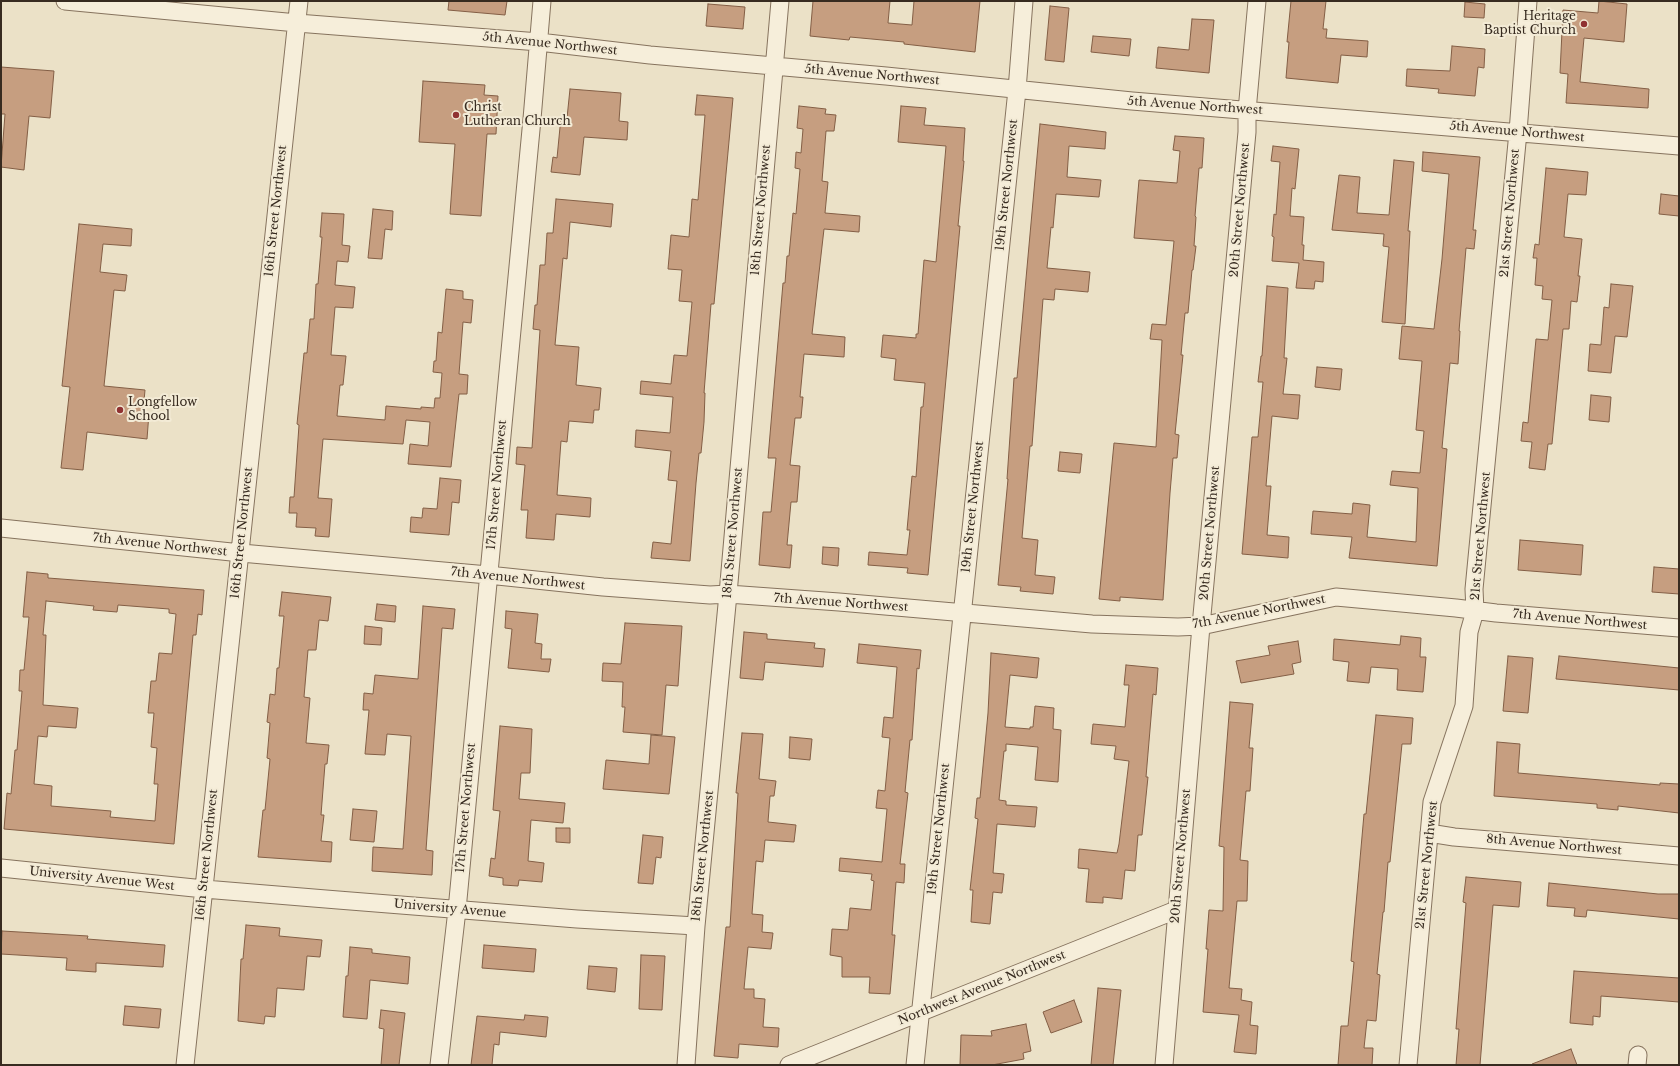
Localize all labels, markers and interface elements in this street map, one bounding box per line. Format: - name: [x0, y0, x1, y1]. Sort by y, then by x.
- place label: Heritage Baptist Church: [1484, 10, 1576, 38]
- marker: Heritage Baptist Church: [1579, 19, 1589, 29]
- street label: 5th Avenue Northwest: [482, 30, 618, 58]
- street label: 5th Avenue Northwest: [804, 62, 940, 88]
- street label: 5th Avenue Northwest: [1127, 94, 1263, 118]
- place label: Christ Lutheran Church: [464, 101, 571, 129]
- marker: Christ Lutheran Church: [451, 110, 461, 120]
- street label: 19th Street Northwest: [993, 118, 1021, 252]
- street label: 5th Avenue Northwest: [1449, 119, 1585, 145]
- street label: 20th Street Northwest: [1227, 142, 1253, 278]
- street label: 16th Street Northwest: [262, 144, 290, 278]
- street label: 18th Street Northwest: [748, 144, 774, 276]
- street label: 21st Street Northwest: [1497, 148, 1523, 278]
- place label: Longfellow School: [128, 396, 197, 424]
- marker: Longfellow School: [115, 405, 125, 415]
- street label: 17th Street Northwest: [484, 419, 510, 551]
- street label: 19th Street Northwest: [959, 440, 987, 574]
- street label: 20th Street Northwest: [1197, 465, 1223, 601]
- street label: 16th Street Northwest: [228, 466, 256, 600]
- street label: 18th Street Northwest: [720, 467, 746, 599]
- street label: 21st Street Northwest: [1468, 471, 1494, 601]
- street label: 7th Avenue Northwest: [92, 531, 228, 559]
- street label: 7th Avenue Northwest: [450, 565, 586, 593]
- street label: 7th Avenue Northwest: [773, 591, 909, 615]
- street label: 7th Avenue Northwest: [1191, 592, 1327, 632]
- street label: 7th Avenue Northwest: [1512, 607, 1648, 633]
- street label: 17th Street Northwest: [453, 742, 479, 874]
- street label: 19th Street Northwest: [925, 762, 953, 896]
- street label: 16th Street Northwest: [193, 788, 221, 922]
- street label: 20th Street Northwest: [1168, 788, 1194, 924]
- street label: 18th Street Northwest: [689, 790, 717, 922]
- street label: 21st Street Northwest: [1413, 800, 1441, 930]
- street label: 8th Avenue Northwest: [1486, 832, 1622, 858]
- street label: University Avenue West: [29, 864, 175, 894]
- street label: University Avenue: [393, 897, 507, 921]
- street label: Northwest Avenue Northwest: [896, 948, 1068, 1028]

